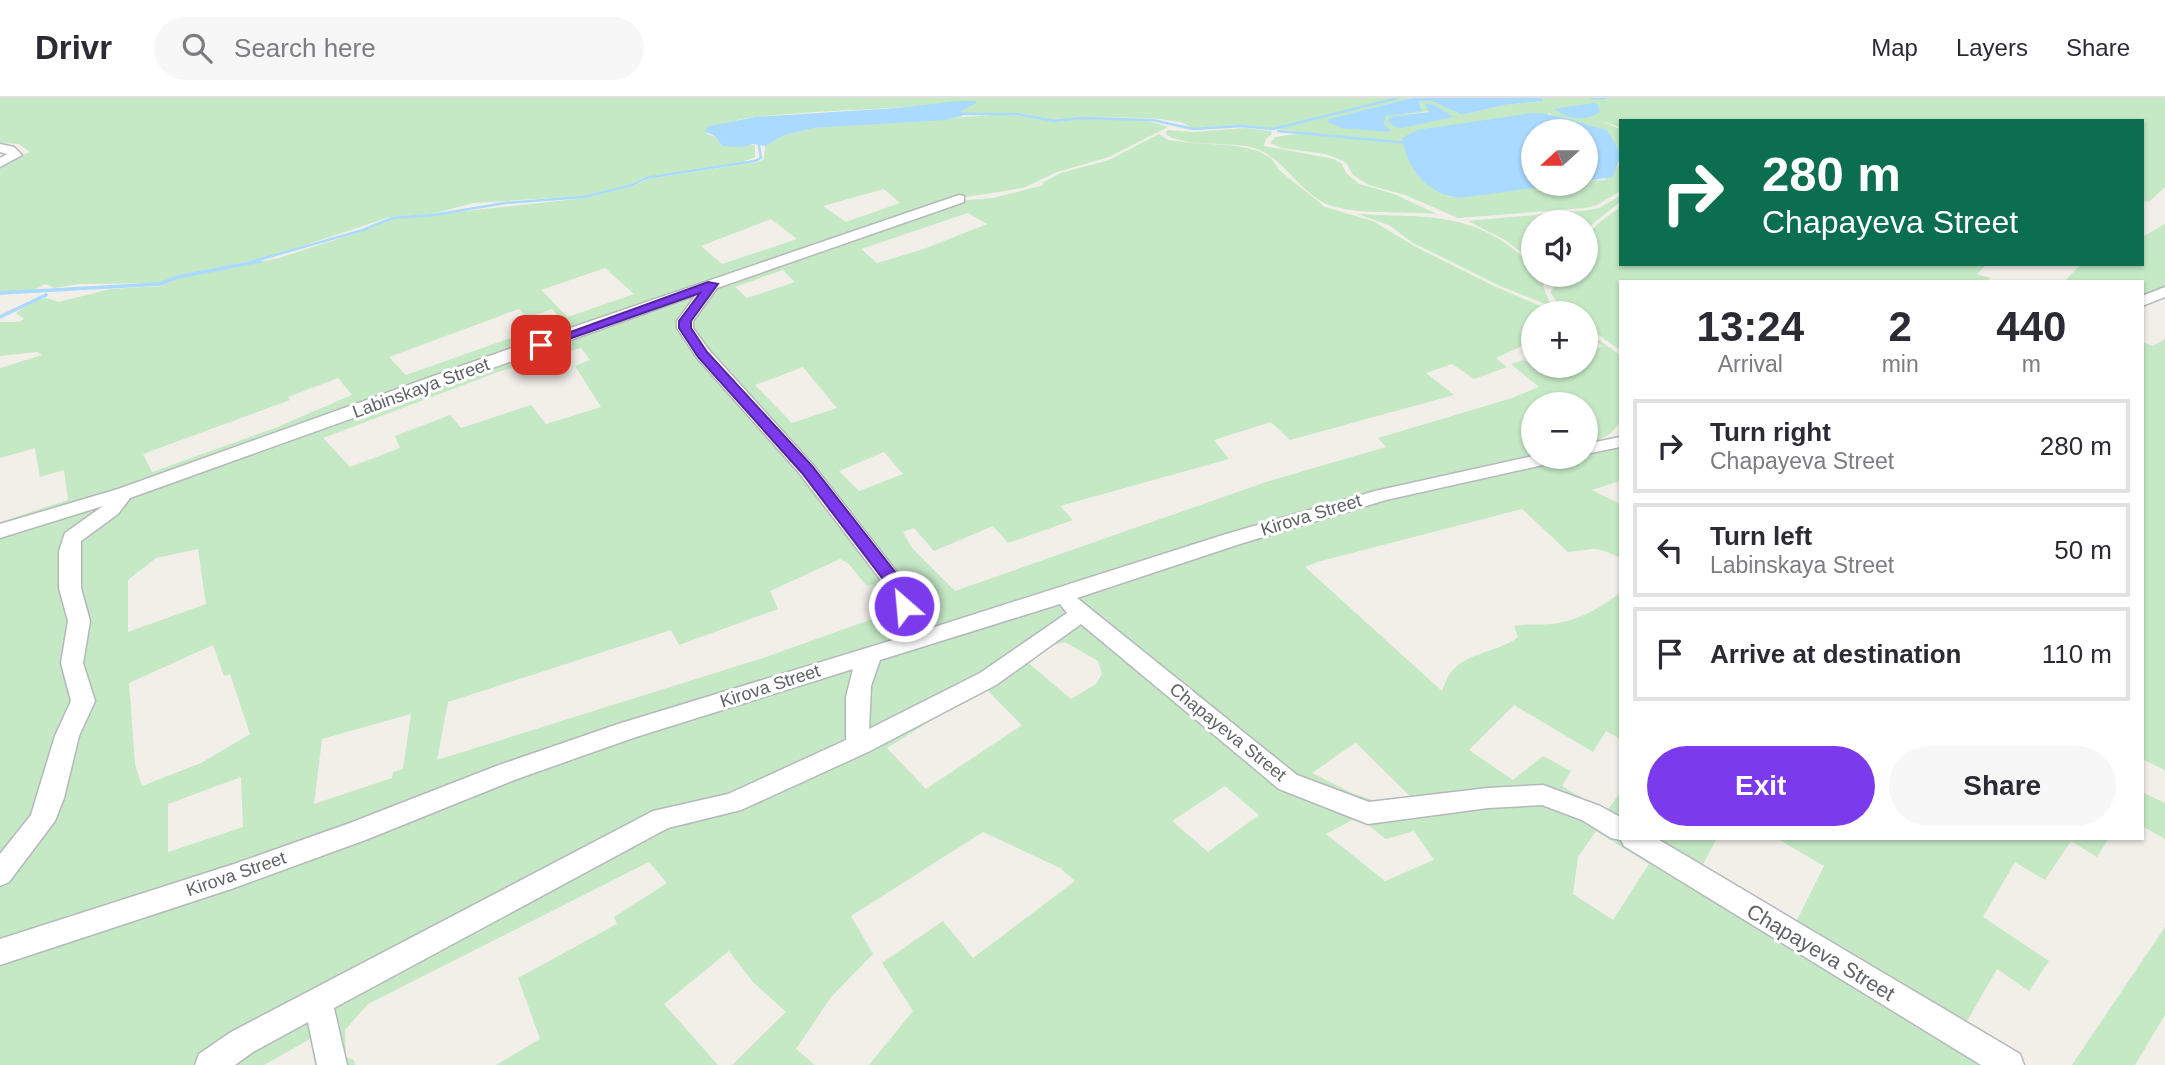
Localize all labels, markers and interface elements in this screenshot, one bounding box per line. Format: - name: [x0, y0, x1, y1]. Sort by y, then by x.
- search box: [154, 17, 644, 80]
- text: Drivr: [35, 29, 112, 66]
- icon: search: [178, 29, 216, 67]
- text: Search here: [234, 33, 376, 63]
- text: Map: [1871, 34, 1918, 61]
- text: Layers: [1956, 34, 2028, 61]
- text: Share: [2066, 34, 2130, 61]
- north arrow: [1521, 119, 1598, 196]
- map controls: [1521, 119, 1598, 469]
- icon: right: [1647, 147, 1738, 238]
- text: 280 m: [1762, 147, 1901, 201]
- text: Chapayeva Street: [1762, 204, 2018, 240]
- button: sound: [1521, 210, 1598, 287]
- button: +: [1521, 301, 1598, 378]
- text: 13:24: [1697, 303, 1804, 350]
- text: 2: [1888, 303, 1912, 350]
- text: 440: [1996, 303, 2066, 350]
- pin: [511, 315, 571, 375]
- icon: arrive: [522, 326, 560, 364]
- text: Arrival: [1718, 351, 1783, 377]
- text: min: [1882, 351, 1919, 377]
- text: m: [2022, 351, 2041, 377]
- street label: Labinskaya Street: [350, 354, 492, 422]
- button: −: [1521, 392, 1598, 469]
- text: Turn right: [1710, 417, 1831, 447]
- icon: right: [1651, 427, 1689, 465]
- text: 280 m: [2040, 431, 2112, 461]
- text: Chapayeva Street: [1710, 448, 1894, 474]
- street label: Kirova Street: [1258, 490, 1364, 540]
- text: Turn left: [1710, 521, 1812, 551]
- icon: left: [1651, 531, 1689, 569]
- text: 50 m: [2054, 535, 2112, 565]
- text: Labinskaya Street: [1710, 552, 1894, 578]
- position arrow: [867, 569, 941, 643]
- icon: arrive: [1651, 635, 1689, 673]
- text: Arrive at destination: [1710, 639, 1961, 669]
- text: 110 m: [2042, 639, 2112, 669]
- street label: Kirova Street: [717, 660, 823, 712]
- street label: Chapayeva Street: [1166, 679, 1290, 785]
- button: Exit: [1647, 746, 1875, 826]
- button: Share: [1889, 746, 2116, 826]
- street label: Kirova Street: [184, 848, 288, 900]
- street label: Chapayeva Street: [1743, 899, 1899, 1005]

